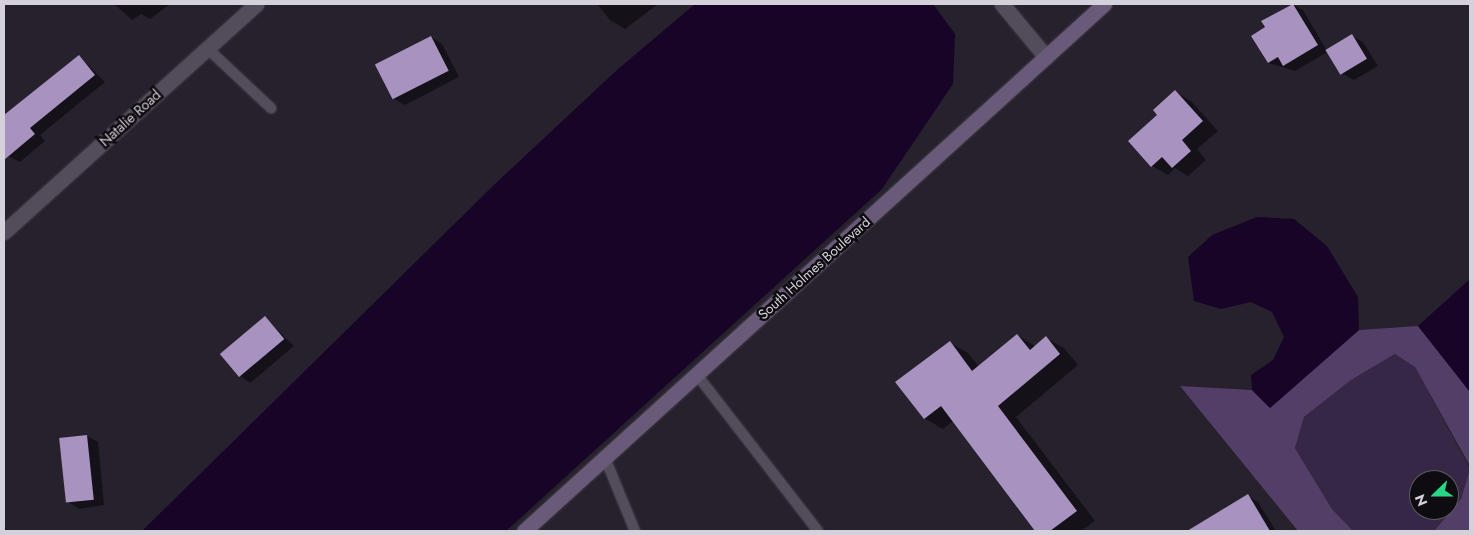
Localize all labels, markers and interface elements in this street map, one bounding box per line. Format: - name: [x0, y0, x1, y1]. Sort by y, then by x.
- street label: Natalie Road: [96, 86, 164, 150]
- street label: South Holmes Boulevard: [754, 213, 874, 323]
- north arrow: [1409, 470, 1459, 520]
- text: N: [1410, 491, 1432, 509]

